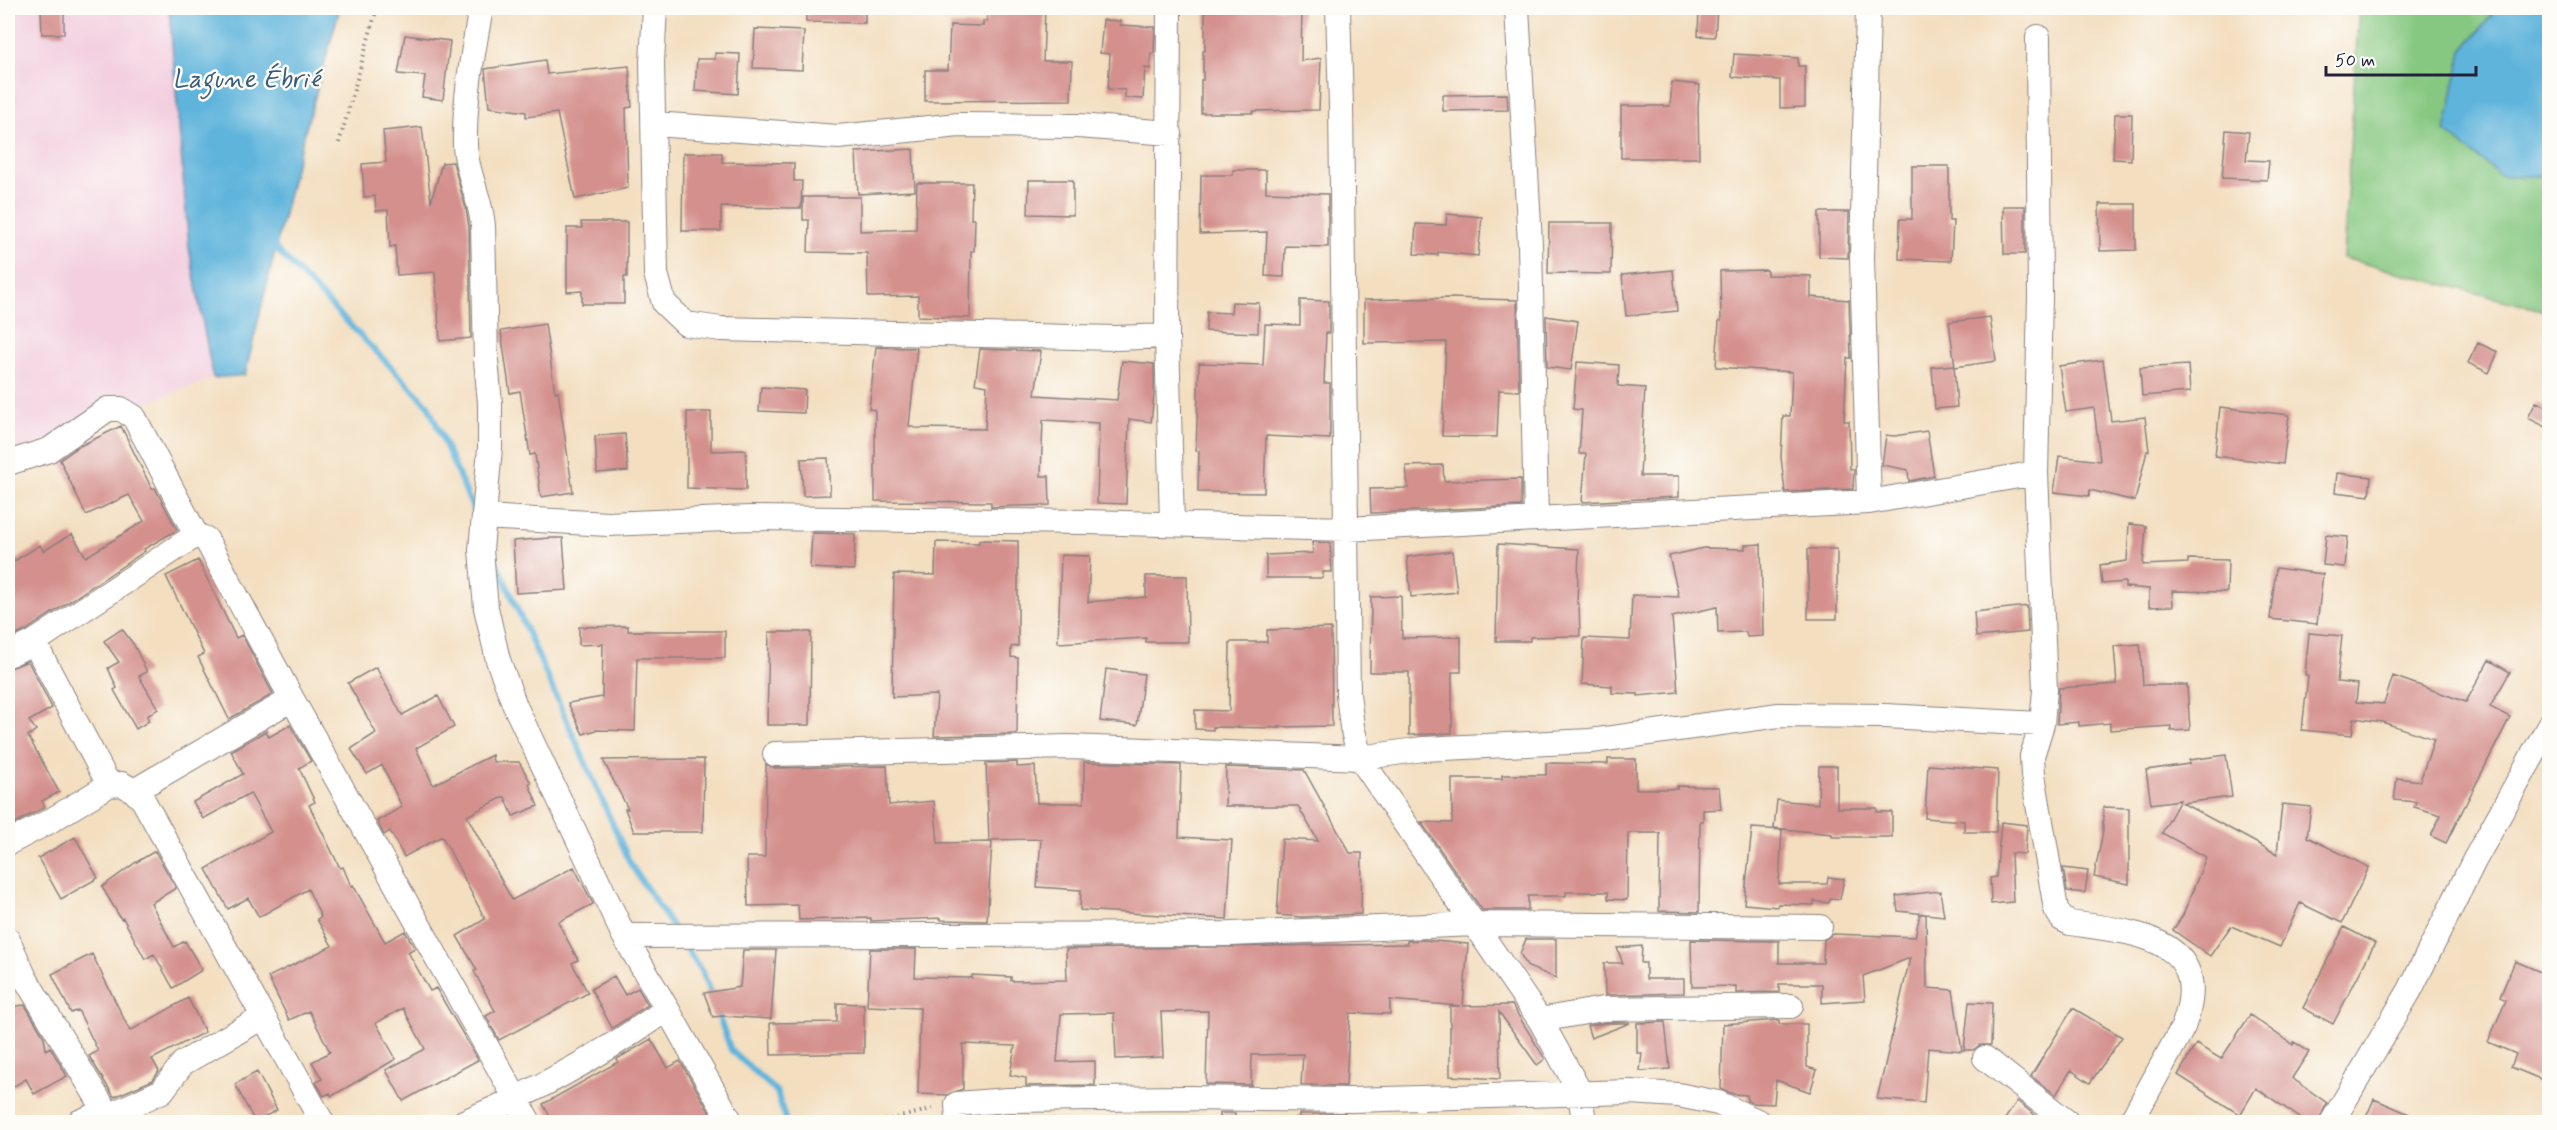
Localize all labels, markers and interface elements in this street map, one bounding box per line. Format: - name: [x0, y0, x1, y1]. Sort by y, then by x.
- scale bar: [2326, 39, 2476, 77]
- text: 50 m: [2335, 49, 2375, 73]
- water label: Lagune Ébrié: [172, 62, 323, 100]

